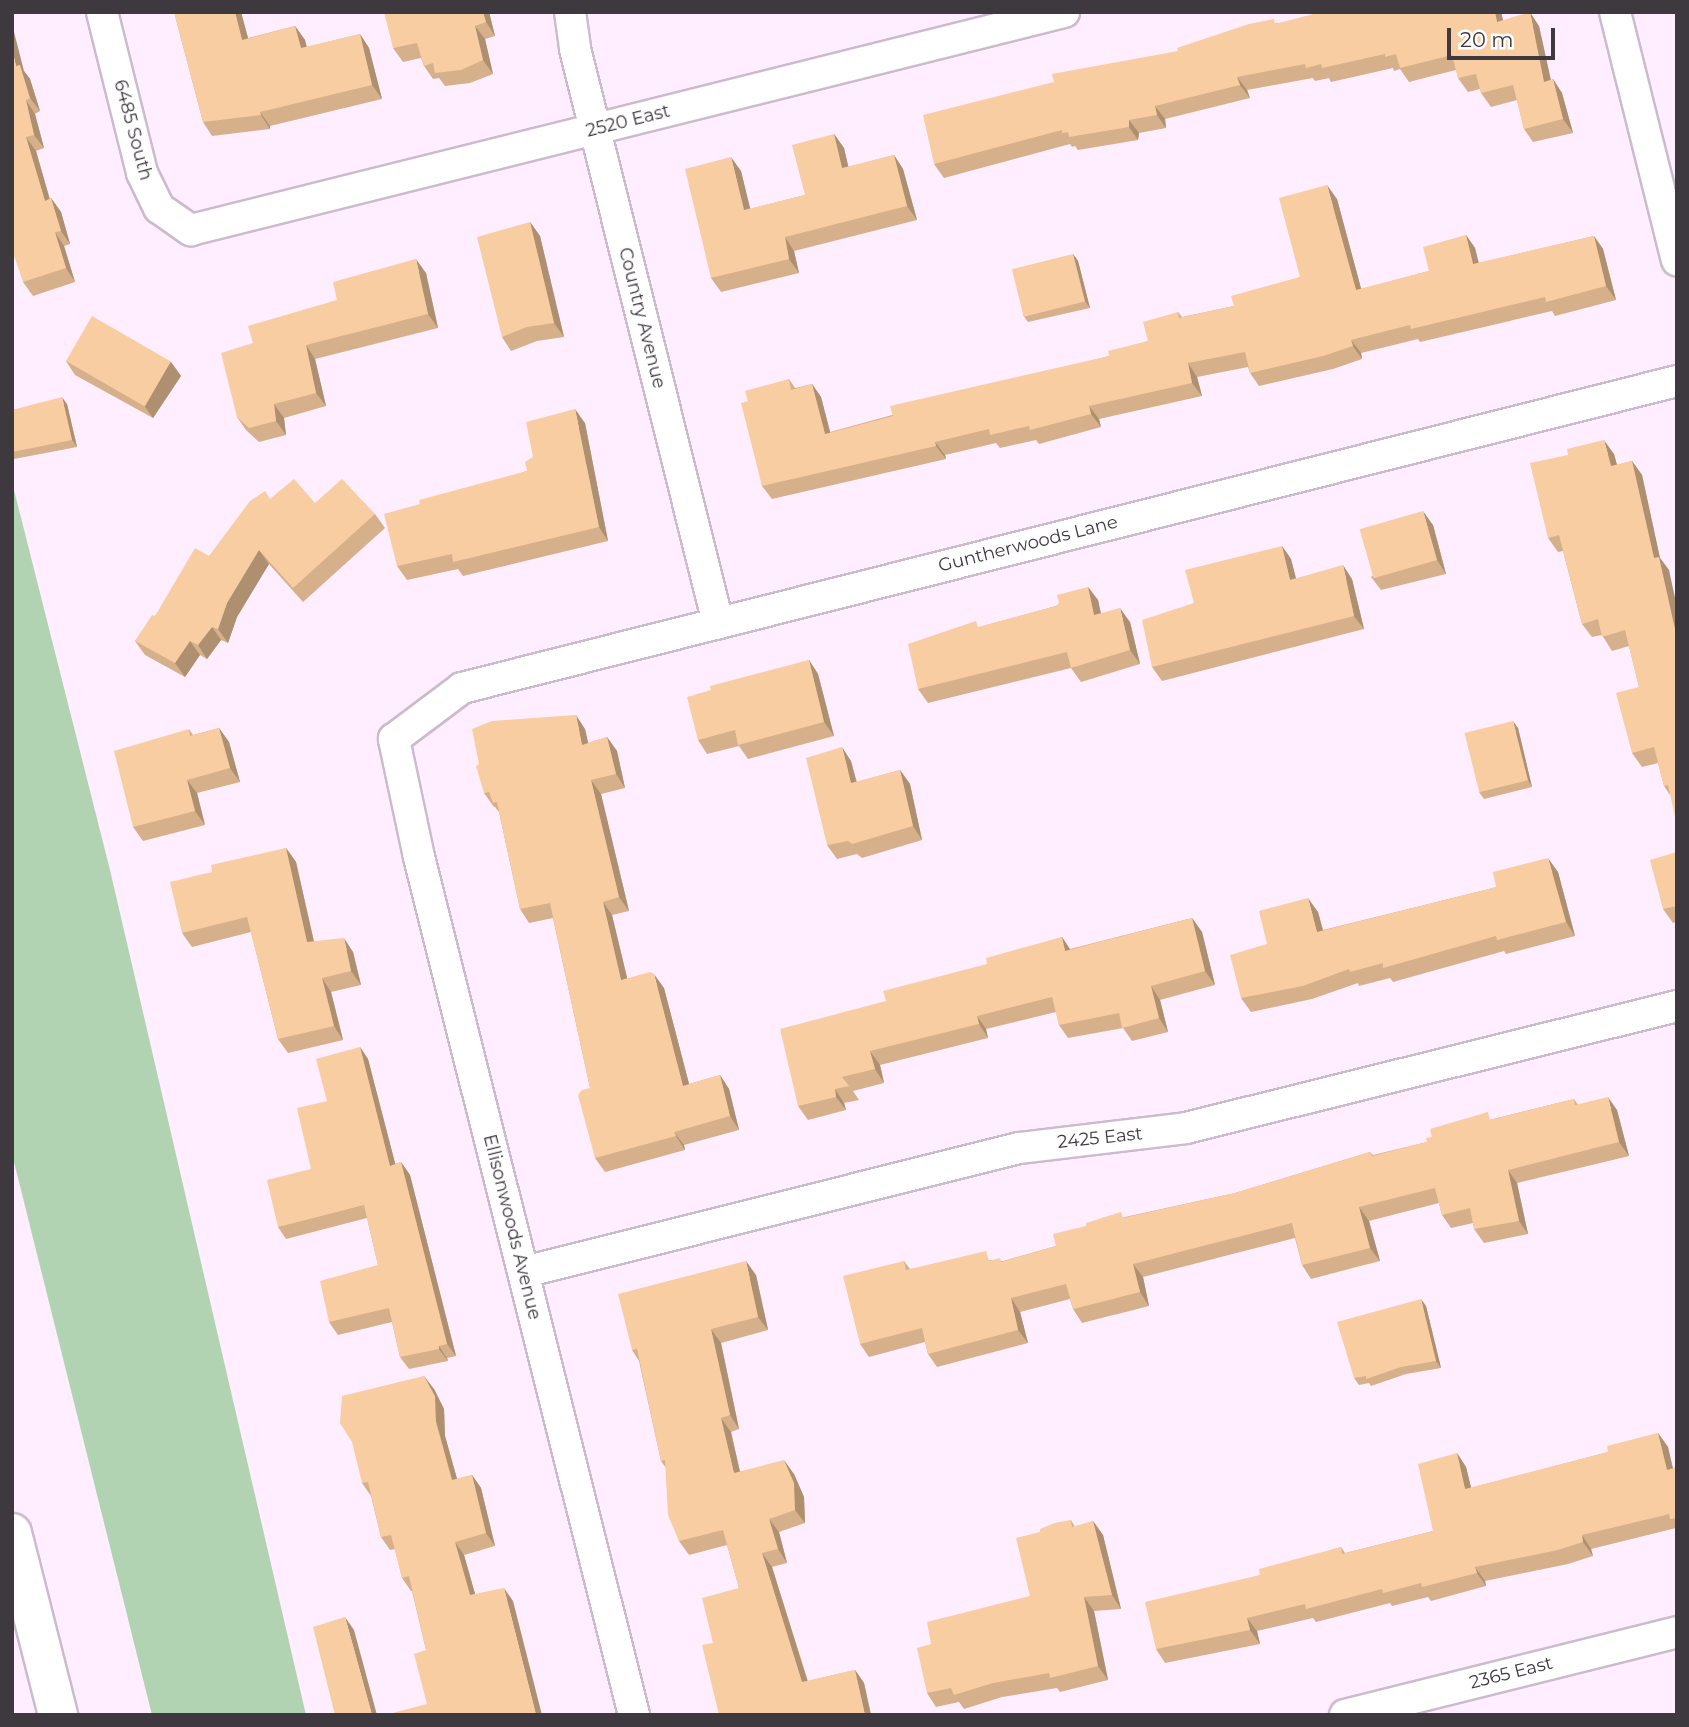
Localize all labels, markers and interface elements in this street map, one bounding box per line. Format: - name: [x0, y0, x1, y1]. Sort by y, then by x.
- scale bar: [1451, 14, 1560, 58]
- text: 20 m: [1460, 27, 1514, 52]
- street label: 6485 South: [109, 77, 157, 183]
- street label: 2520 East: [584, 100, 672, 142]
- street label: Country Avenue: [614, 245, 670, 391]
- street label: Guntherwoods Lane: [936, 511, 1120, 577]
- street label: 2425 East: [1056, 1123, 1144, 1153]
- street label: Ellisonwoods Avenue: [478, 1132, 546, 1322]
- street label: 2365 East: [1467, 1652, 1555, 1694]

